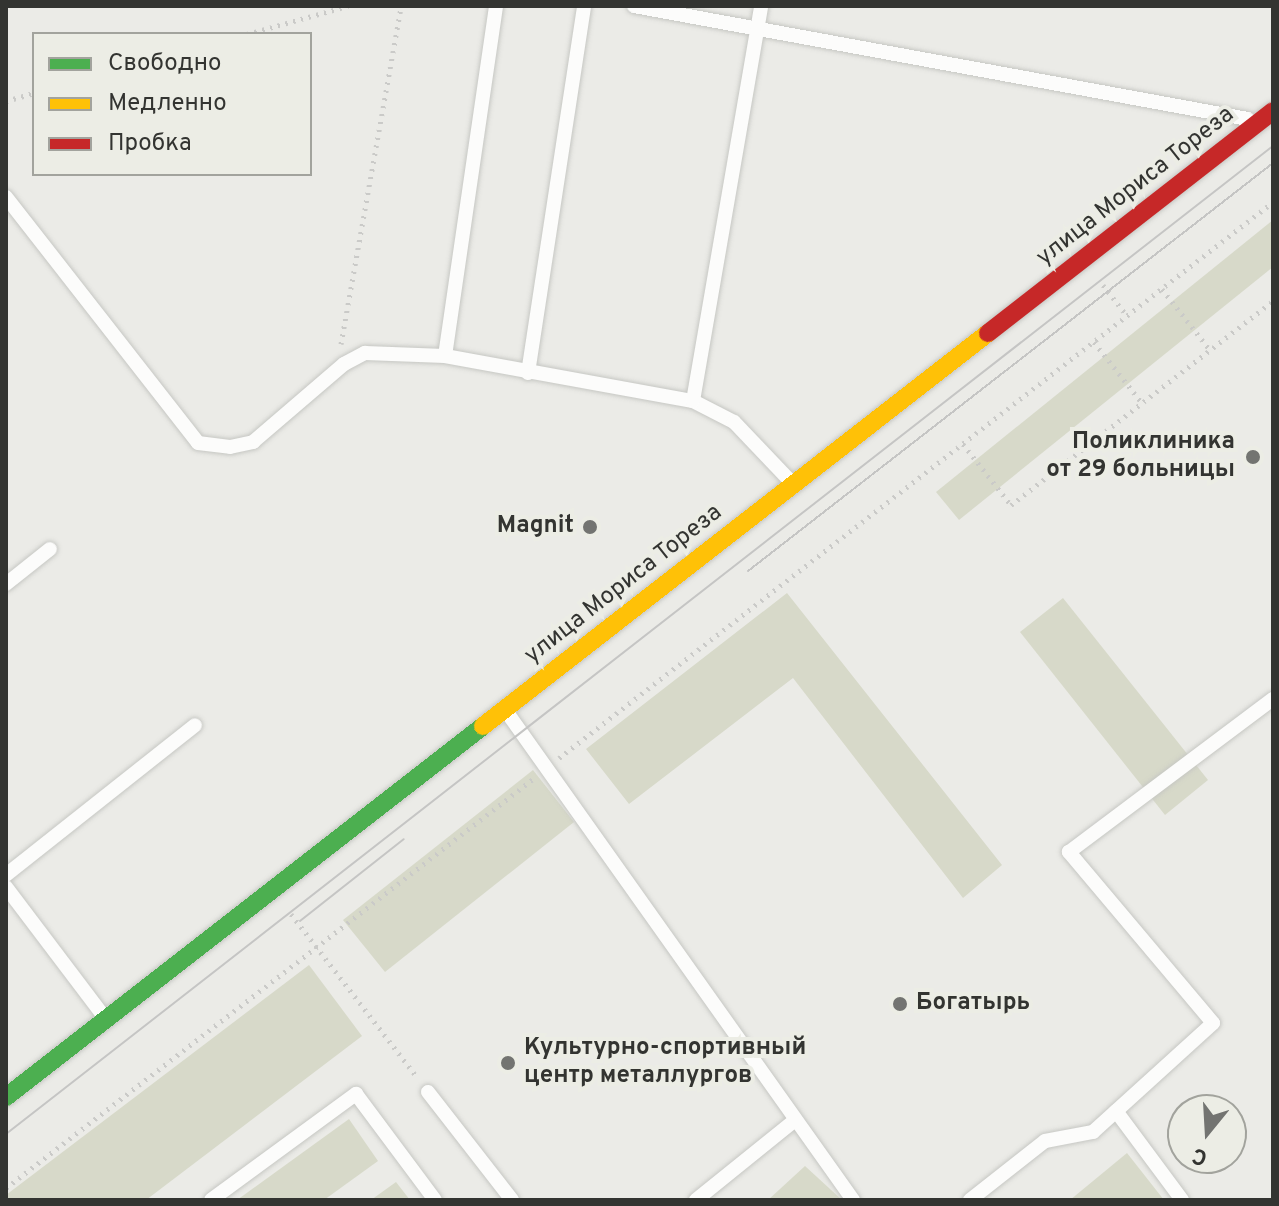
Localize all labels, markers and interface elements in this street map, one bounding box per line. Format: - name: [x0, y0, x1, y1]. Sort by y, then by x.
- legend: [32, 32, 312, 176]
- text: Свободно: [108, 49, 221, 79]
- text: Медленно: [108, 89, 227, 119]
- street label: улица Мориса Тореза: [1031, 101, 1241, 273]
- text: Пробка: [108, 129, 192, 159]
- place label: Поликлиника от 29 больницы: [1046, 429, 1235, 485]
- marker: Поликлиника от 29 больницы: [1242, 446, 1264, 468]
- street label: улица Мориса Тореза: [519, 499, 729, 671]
- place label: Magnit: [497, 513, 574, 541]
- marker: Magnit: [581, 518, 599, 536]
- place label: Богатырь: [916, 990, 1030, 1018]
- marker: Богатырь: [891, 995, 909, 1013]
- place label: Культурно-спортивный центр металлургов: [524, 1035, 806, 1091]
- marker: Культурно-спортивный центр металлургов: [499, 1054, 517, 1072]
- north arrow: [1167, 1094, 1247, 1174]
- text: С: [1189, 1140, 1211, 1170]

